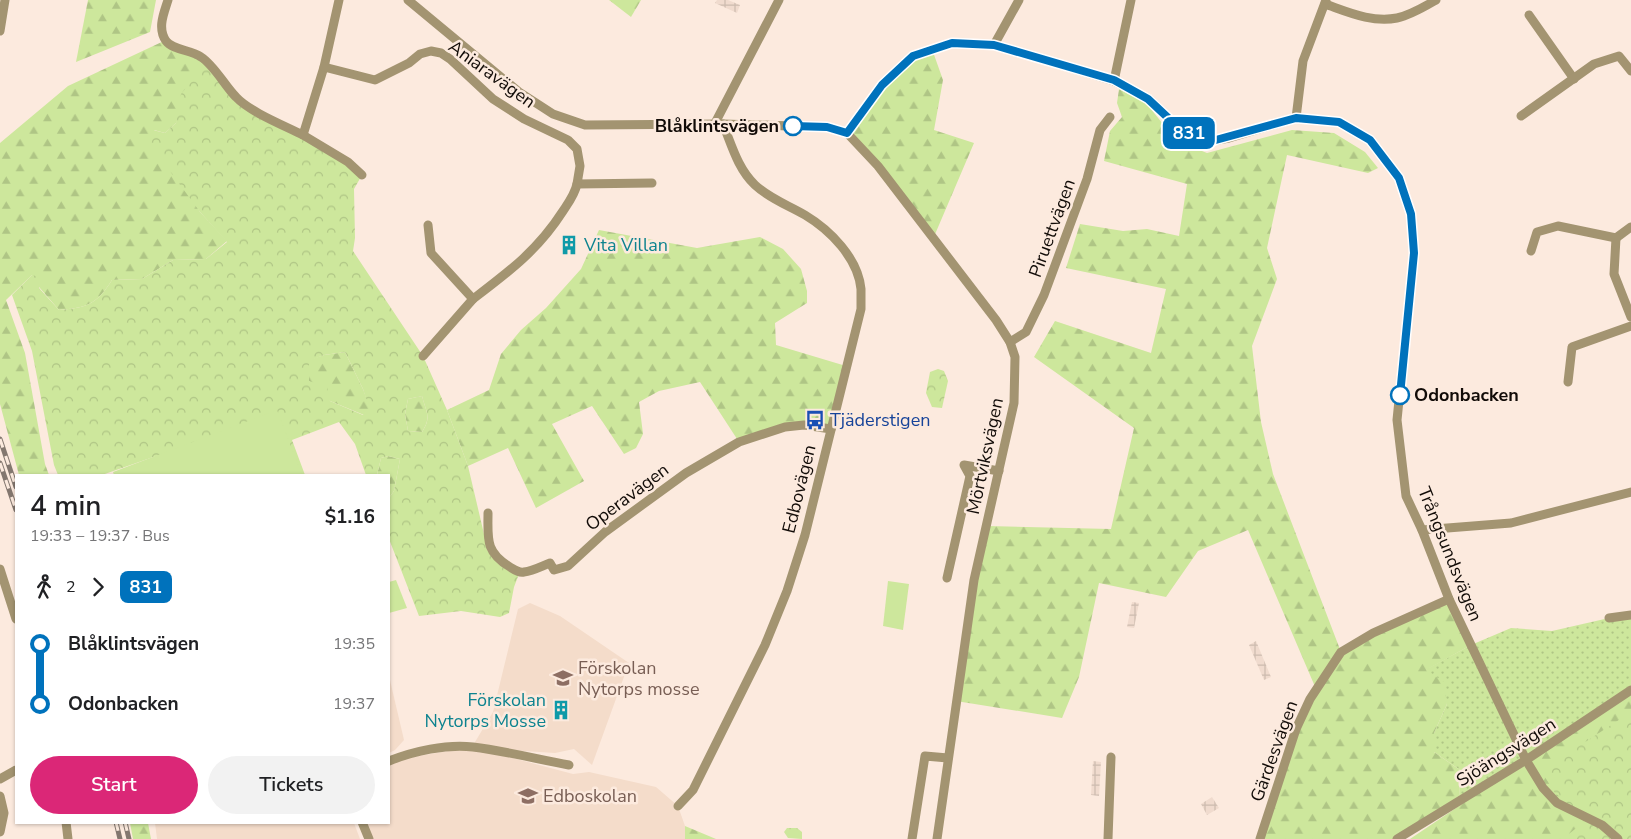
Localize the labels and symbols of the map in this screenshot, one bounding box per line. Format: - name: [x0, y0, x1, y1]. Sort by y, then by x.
- street label: Aniaravägen: [444, 34, 540, 114]
- place label: Blåklintsvägen: [655, 114, 779, 138]
- marker: Blåklintsvägen: [783, 116, 803, 136]
- line badge: 831: [1160, 117, 1218, 149]
- street label: Piruettvägen: [1023, 175, 1081, 281]
- place label: Vita Villan: [583, 233, 668, 257]
- building icon: Vita Villan: [558, 234, 580, 256]
- place label: Odonbacken: [1414, 383, 1519, 407]
- marker: Odonbacken: [1390, 385, 1410, 405]
- street label: Mörtviksvägen: [961, 396, 1009, 516]
- place label: Tjäderstigen: [830, 408, 930, 432]
- bus stop icon: Tjäderstigen: [804, 409, 826, 431]
- street label: Edbovägen: [776, 442, 822, 536]
- street label: Operavägen: [580, 458, 674, 536]
- street label: Trångsundsvägen: [1412, 483, 1488, 625]
- place label: Förskolan Nytorps mosse: [578, 656, 700, 701]
- school or university icon: Förskolan Nytorps mosse: [552, 667, 574, 689]
- place label: Förskolan Nytorps Mosse: [425, 688, 546, 733]
- street label: Gärdesvägen: [1245, 697, 1303, 805]
- building icon: Förskolan Nytorps Mosse: [550, 699, 572, 721]
- street label: Sjöängsvägen: [1452, 712, 1560, 792]
- place label: Edboskolan: [543, 784, 637, 808]
- school or university icon: Edboskolan: [517, 785, 539, 807]

